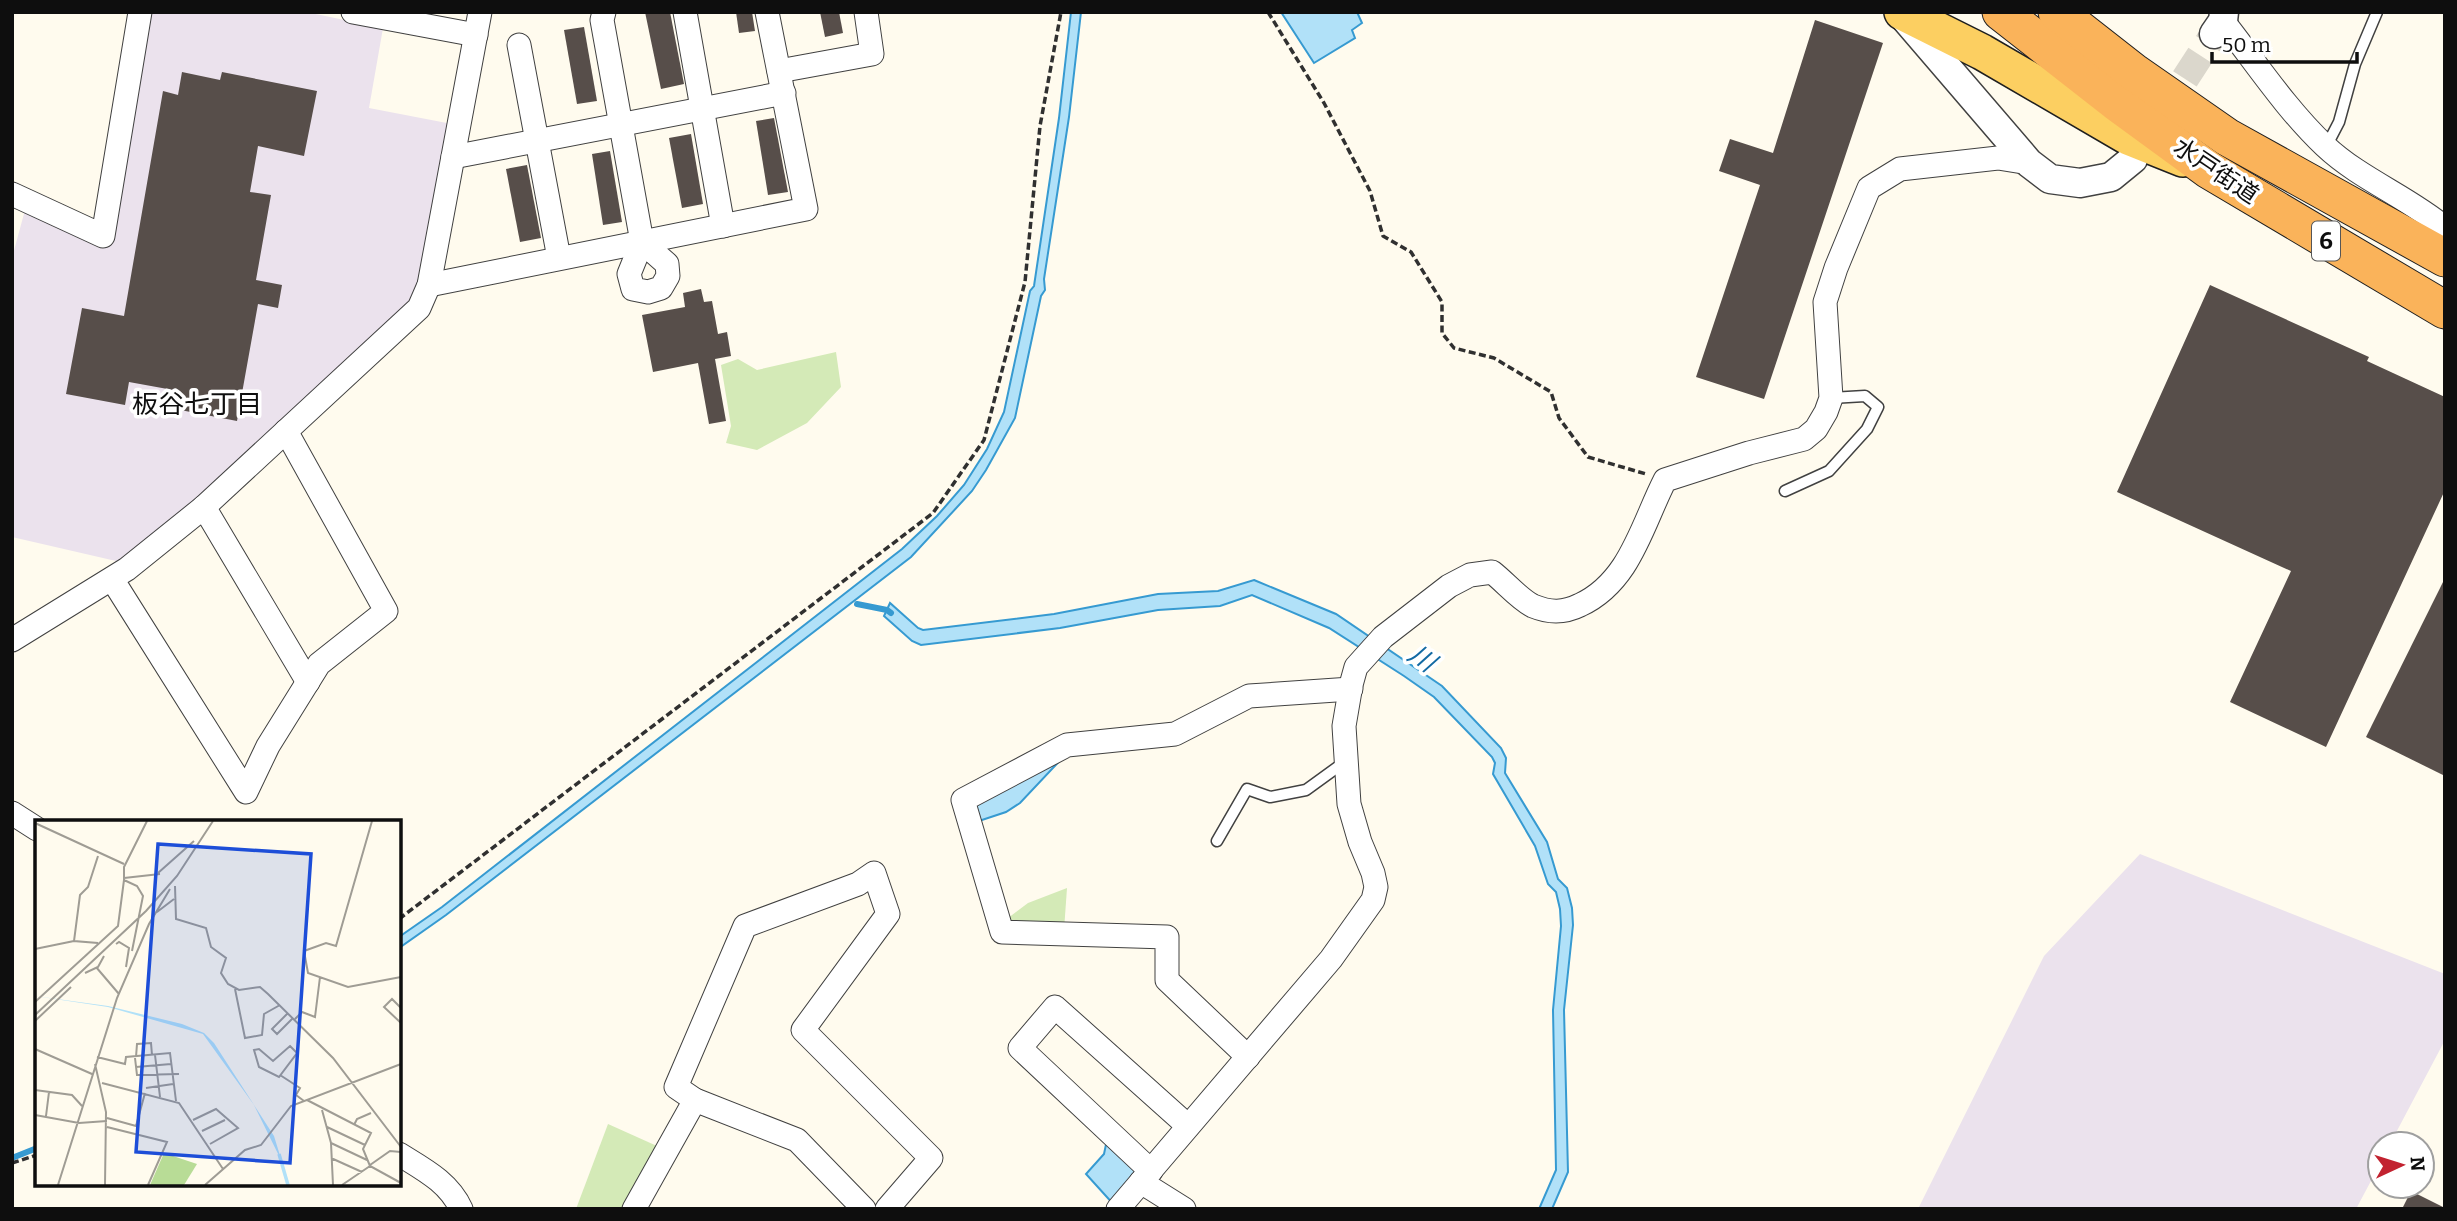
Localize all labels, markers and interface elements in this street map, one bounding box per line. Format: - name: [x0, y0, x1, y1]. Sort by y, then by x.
- scale bar: [2212, 21, 2357, 65]
- text: 50 m: [2222, 32, 2271, 58]
- street label: 水戸街道: [2168, 133, 2264, 209]
- road number: 6: [2312, 222, 2340, 260]
- district label: 板谷七丁目: [132, 389, 262, 420]
- water label: 川: [1402, 638, 1444, 680]
- inset map: [35, 820, 401, 1186]
- north arrow: [2366, 1130, 2436, 1200]
- text: N: [2405, 1156, 2429, 1172]

